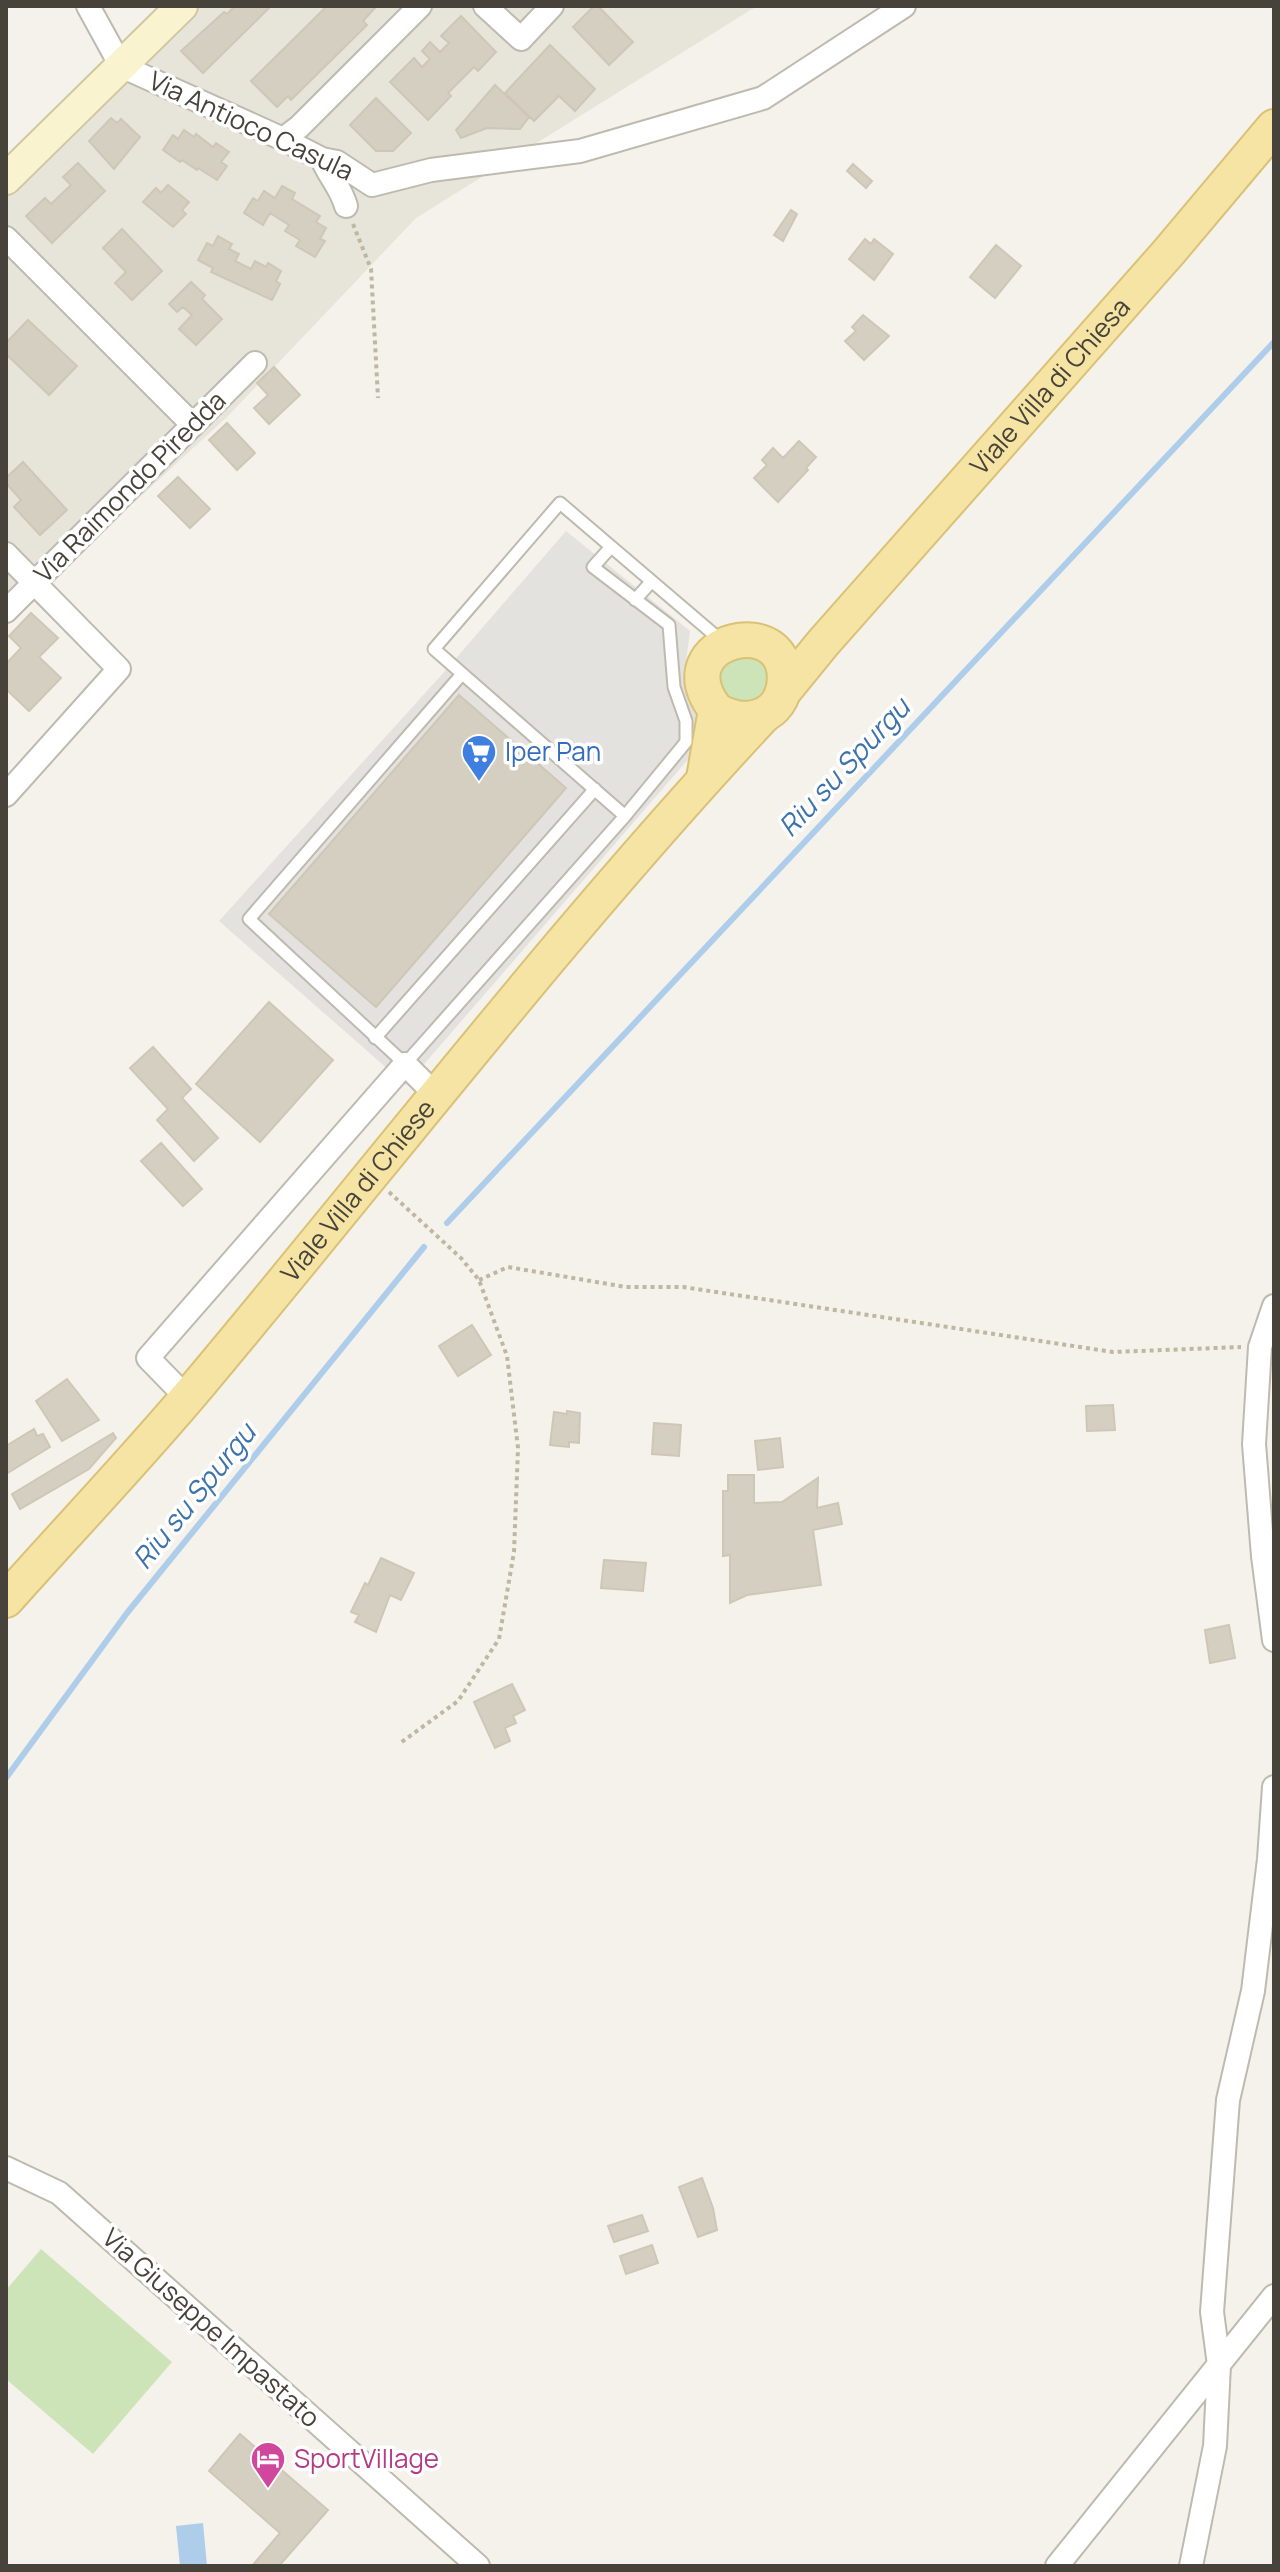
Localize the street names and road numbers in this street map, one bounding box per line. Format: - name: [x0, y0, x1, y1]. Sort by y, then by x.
- street label: Via Antioco Casula: [143, 62, 360, 188]
- street label: Viale Villa di Chiesa: [961, 289, 1137, 482]
- street label: Via Raimondo Piredda: [25, 382, 233, 590]
- street label: Viale Villa di Chiese: [272, 1091, 443, 1289]
- street label: Via Giuseppe Impastato: [95, 2219, 329, 2435]

